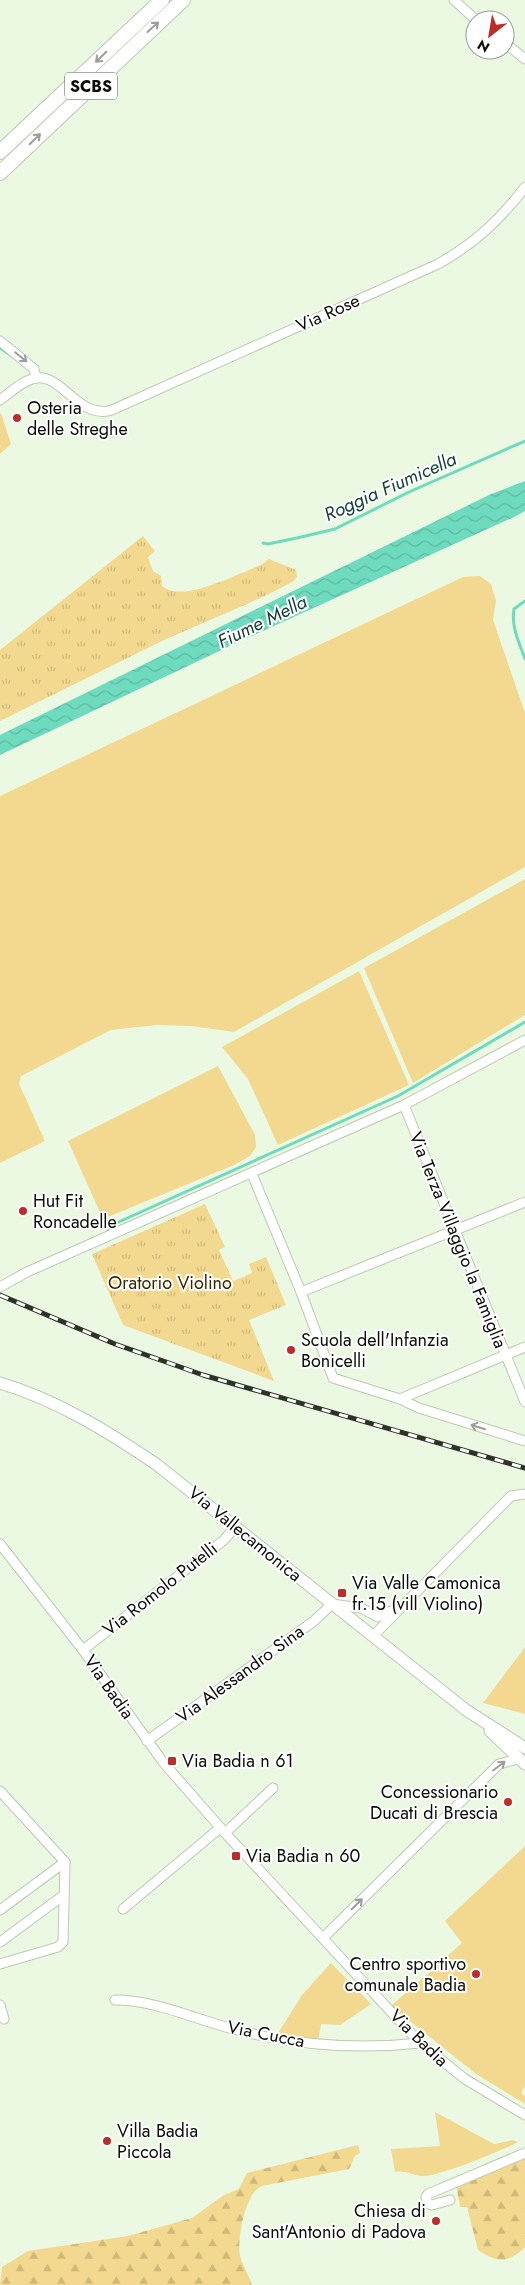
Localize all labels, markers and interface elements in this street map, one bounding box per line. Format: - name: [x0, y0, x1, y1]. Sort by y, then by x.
- north arrow: [465, 10, 515, 60]
- one-way arrow: [147, 22, 160, 33]
- text: N: [473, 35, 493, 58]
- one-way arrow: [94, 51, 107, 63]
- road number: SCBS: [65, 72, 117, 100]
- one-way arrow: [29, 133, 42, 145]
- street label: Via Rose: [292, 287, 364, 339]
- one-way arrow: [14, 352, 27, 363]
- place label: Osteria delle Streghe: [27, 395, 128, 442]
- marker: Osteria delle Streghe: [11, 412, 23, 424]
- water label: Roggia Fiumicella: [320, 445, 461, 528]
- water label: Fiume Mella: [213, 588, 312, 655]
- street label: Via Terza Villaggio la Famiglia: [403, 1128, 513, 1352]
- place label: Hut Fit Roncadelle: [33, 1188, 117, 1235]
- marker: Hut Fit Roncadelle: [17, 1205, 29, 1217]
- park label: Oratorio Violino: [108, 1270, 232, 1296]
- place label: Scuola dell'Infanzia Bonicelli: [301, 1327, 449, 1374]
- marker: Scuola dell'Infanzia Bonicelli: [285, 1344, 297, 1356]
- one-way arrow: [471, 1421, 487, 1431]
- street label: Via Vallecamonica: [183, 1480, 307, 1588]
- street label: Via Romolo Putelli: [97, 1536, 223, 1642]
- place label: Via Valle Camonica fr.15 (vill Violino): [352, 1570, 501, 1617]
- marker: Via Valle Camonica fr.15 (vill Violino): [336, 1587, 348, 1599]
- street label: Via Alessandro Sina: [171, 1619, 309, 1729]
- street label: Via Badia: [77, 1650, 141, 1724]
- place label: Via Badia n 61: [182, 1748, 294, 1774]
- marker: Via Badia n 61: [166, 1755, 178, 1767]
- one-way arrow: [492, 1761, 505, 1772]
- place label: Concessionario Ducati di Brescia: [370, 1779, 498, 1826]
- marker: Concessionario Ducati di Brescia: [502, 1796, 514, 1808]
- place label: Via Badia n 60: [246, 1843, 361, 1869]
- marker: Via Badia n 60: [230, 1850, 242, 1862]
- one-way arrow: [351, 1898, 363, 1910]
- place label: Centro sportivo comunale Badia: [345, 1951, 466, 1998]
- marker: Centro sportivo comunale Badia: [470, 1968, 482, 1980]
- street label: Via Badia: [384, 2003, 454, 2073]
- street label: Via Cucca: [225, 2014, 307, 2054]
- place label: Villa Badia Piccola: [117, 2118, 198, 2165]
- marker: Villa Badia Piccola: [101, 2135, 113, 2147]
- place label: Chiesa di Sant'Antonio di Padova: [252, 2198, 426, 2245]
- marker: Chiesa di Sant'Antonio di Padova: [430, 2215, 442, 2227]

